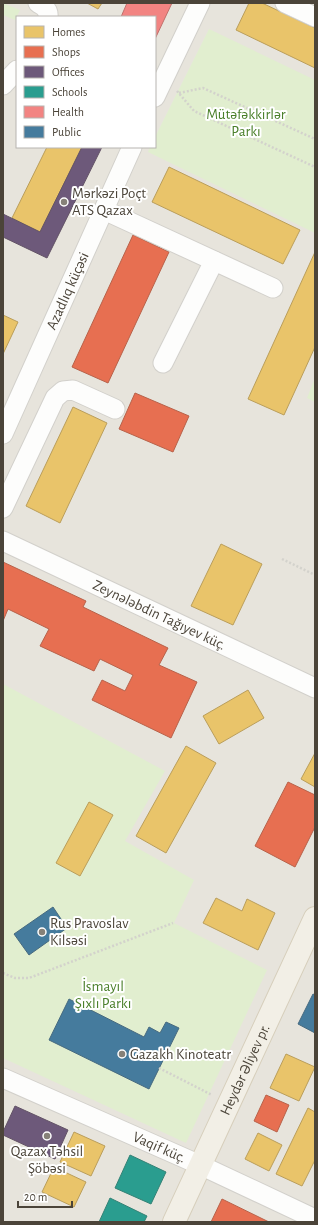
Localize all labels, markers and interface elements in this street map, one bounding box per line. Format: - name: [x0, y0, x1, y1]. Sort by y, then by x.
- legend: [16, 16, 156, 148]
- text: Homes: [52, 26, 85, 38]
- text: Shops: [52, 46, 80, 58]
- text: Offices: [52, 66, 85, 78]
- text: Schools: [52, 86, 87, 98]
- text: Health: [52, 106, 84, 118]
- park label: Mütəfəkkirlər Parkı: [206, 107, 286, 139]
- text: Public: [52, 126, 81, 138]
- place label: Mərkəzi Poçt ATS Qazax: [72, 186, 146, 218]
- marker: Mərkəzi Poçt ATS Qazax: [59, 197, 69, 207]
- street label: Azadlıq küçəsi: [44, 250, 92, 332]
- street label: Zeynələbdin Tağıyev küç.: [91, 578, 228, 653]
- place label: Rus Pravoslav Kilsəsi: [50, 916, 129, 948]
- marker: Rus Pravoslav Kilsəsi: [37, 927, 47, 937]
- park label: İsmayıl Şıxlı Parkı: [75, 977, 131, 1011]
- street label: Heydər Əliyev pr.: [218, 1022, 273, 1117]
- place label: Gazakh Kinoteatr: [130, 1047, 231, 1062]
- marker: Gazakh Kinoteatr: [117, 1049, 127, 1059]
- street label: Vaqif küç.: [131, 1129, 188, 1166]
- marker: Qazax Təhsil Şöbəsi: [42, 1131, 52, 1141]
- place label: Qazax Təhsil Şöbəsi: [11, 1144, 83, 1176]
- scale bar: [18, 1183, 72, 1209]
- text: 20 m: [24, 1191, 47, 1203]

